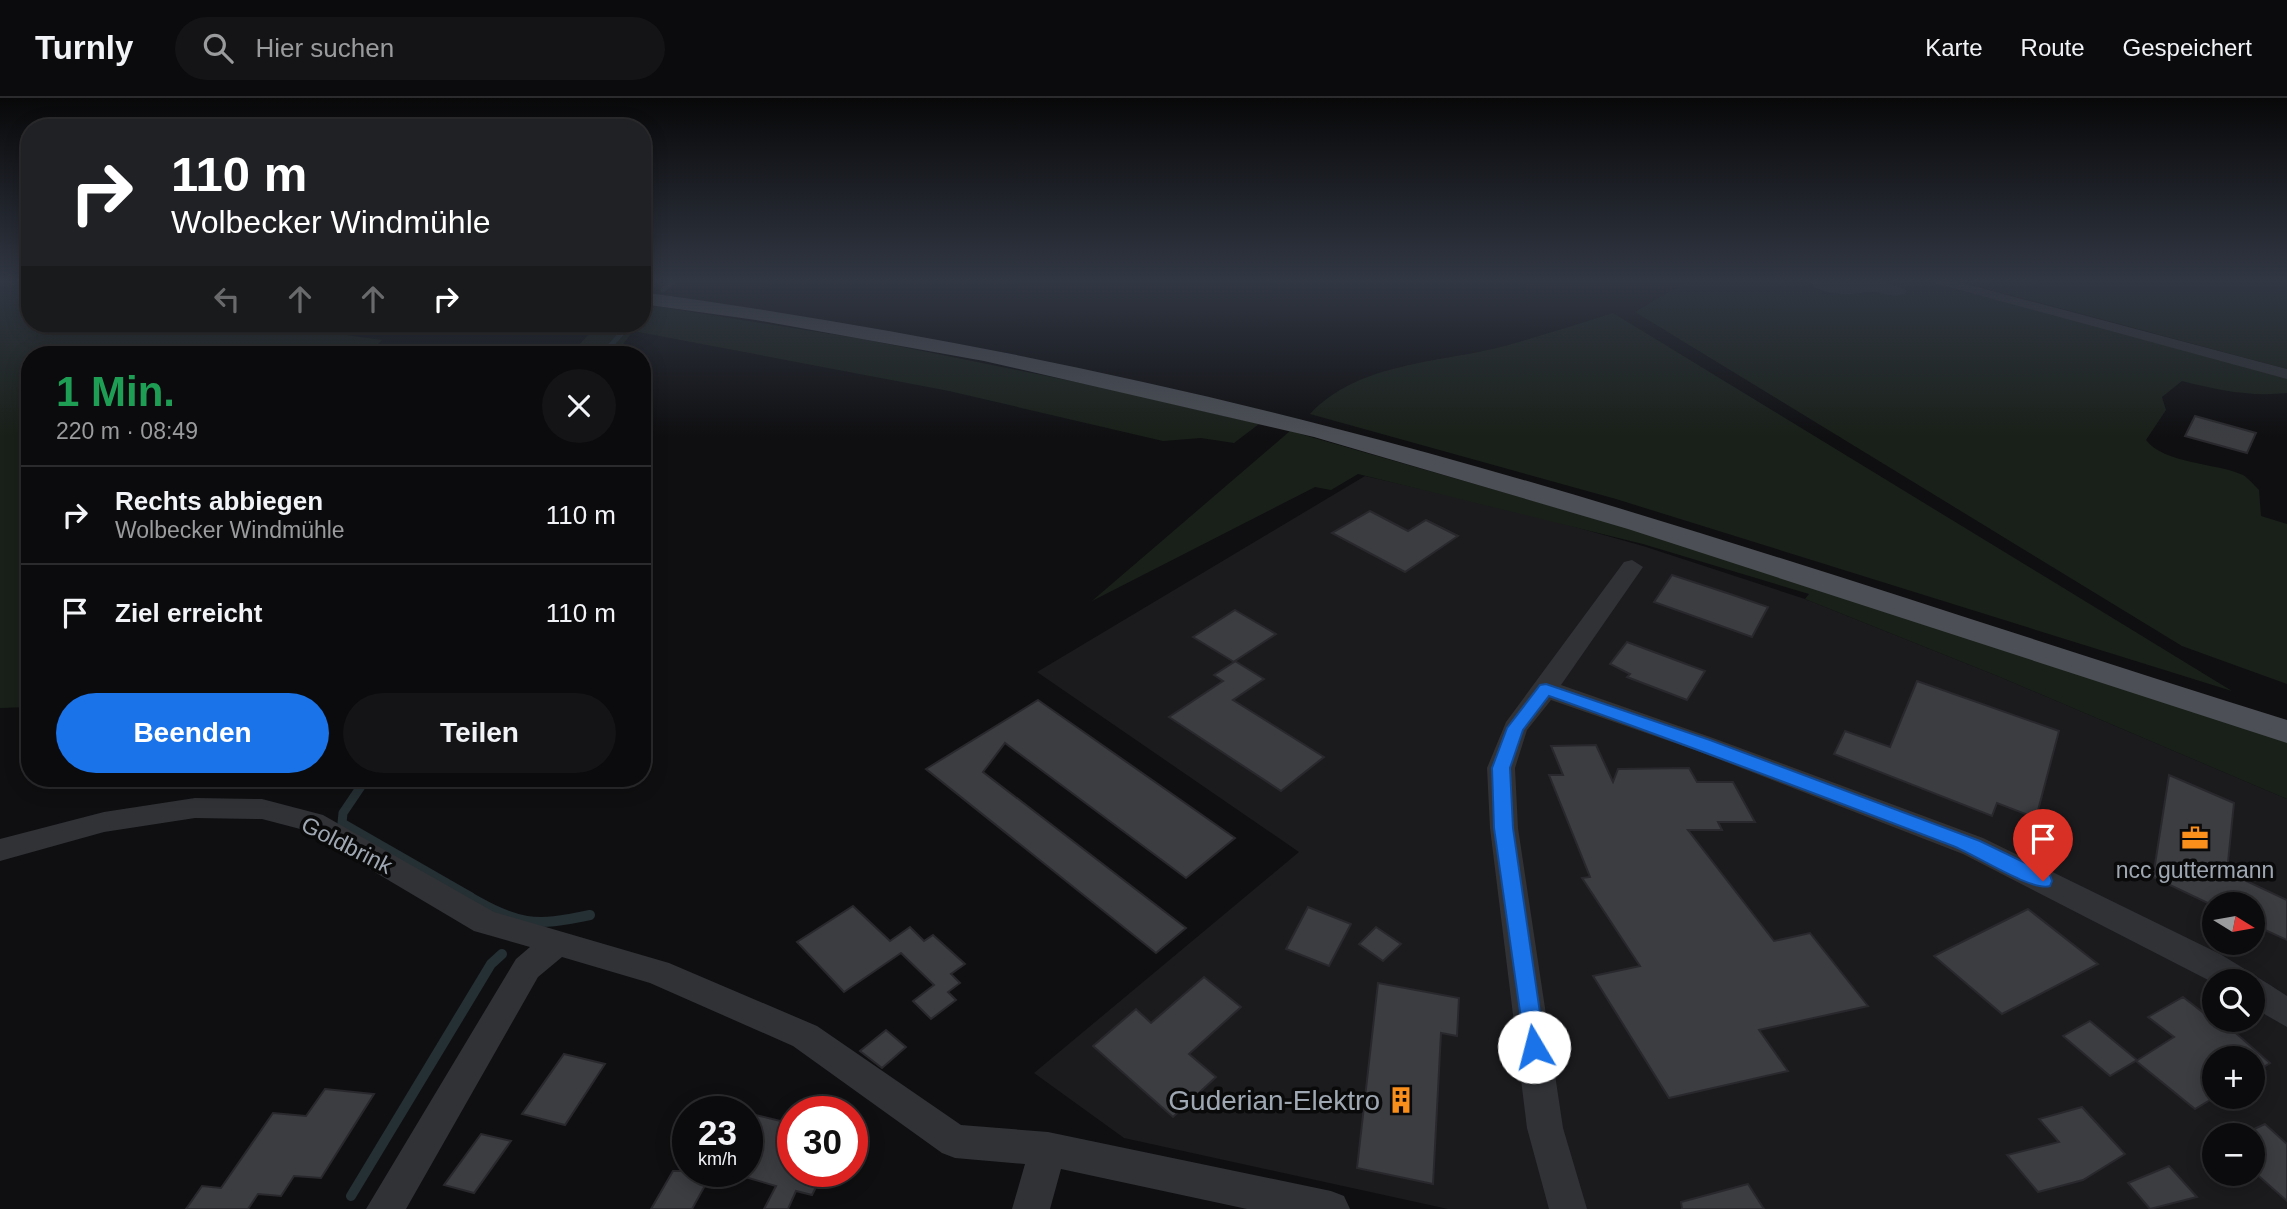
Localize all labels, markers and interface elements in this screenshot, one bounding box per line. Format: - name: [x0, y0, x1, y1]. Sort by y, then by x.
- search box: [175, 17, 665, 80]
- text: Turnly: [35, 29, 133, 66]
- icon: search: [199, 29, 237, 67]
- text: Hier suchen: [255, 33, 394, 63]
- text: Karte: [1925, 34, 1983, 61]
- text: Route: [2021, 34, 2085, 61]
- text: Gespeichert: [2123, 34, 2252, 61]
- icon: right: [56, 147, 147, 238]
- text: 110 m: [171, 147, 307, 201]
- text: Wolbecker Windmühle: [171, 204, 491, 240]
- icon: left: [208, 280, 246, 318]
- icon: ahead: [281, 280, 319, 318]
- icon: ahead: [354, 280, 392, 318]
- icon: right: [427, 280, 465, 318]
- text: 1 Min.: [56, 368, 175, 415]
- button: close: [542, 369, 616, 443]
- text: 220 m · 08:49: [56, 418, 198, 444]
- text: Rechts abbiegen: [115, 486, 323, 516]
- icon: right: [56, 496, 94, 534]
- text: 110 m: [546, 500, 616, 530]
- text: Wolbecker Windmühle: [115, 517, 345, 543]
- icon: arrive: [56, 594, 94, 632]
- text: Ziel erreicht: [115, 598, 262, 628]
- text: 110 m: [546, 598, 616, 628]
- button: Beenden: [56, 693, 329, 773]
- button: Teilen: [343, 693, 616, 773]
- pin: [2013, 809, 2073, 881]
- street label: Goldbrink: [297, 811, 397, 879]
- icon: arrive: [2024, 820, 2062, 858]
- office icon: ncc guttermann: [2180, 823, 2210, 853]
- place label: ncc guttermann: [2116, 857, 2274, 883]
- north arrow: [2202, 892, 2264, 956]
- map controls: [2202, 892, 2265, 1186]
- button: search: [2202, 969, 2265, 1032]
- position arrow: [1497, 1010, 1571, 1084]
- button: +: [2202, 1046, 2265, 1109]
- place label: Guderian-Elektro: [1168, 1085, 1380, 1116]
- building icon: Guderian-Elektro: [1386, 1085, 1416, 1115]
- speed limit sign: 30: [777, 1096, 868, 1187]
- text: 23: [698, 1113, 737, 1152]
- button: −: [2202, 1123, 2265, 1186]
- text: km/h: [698, 1149, 737, 1169]

